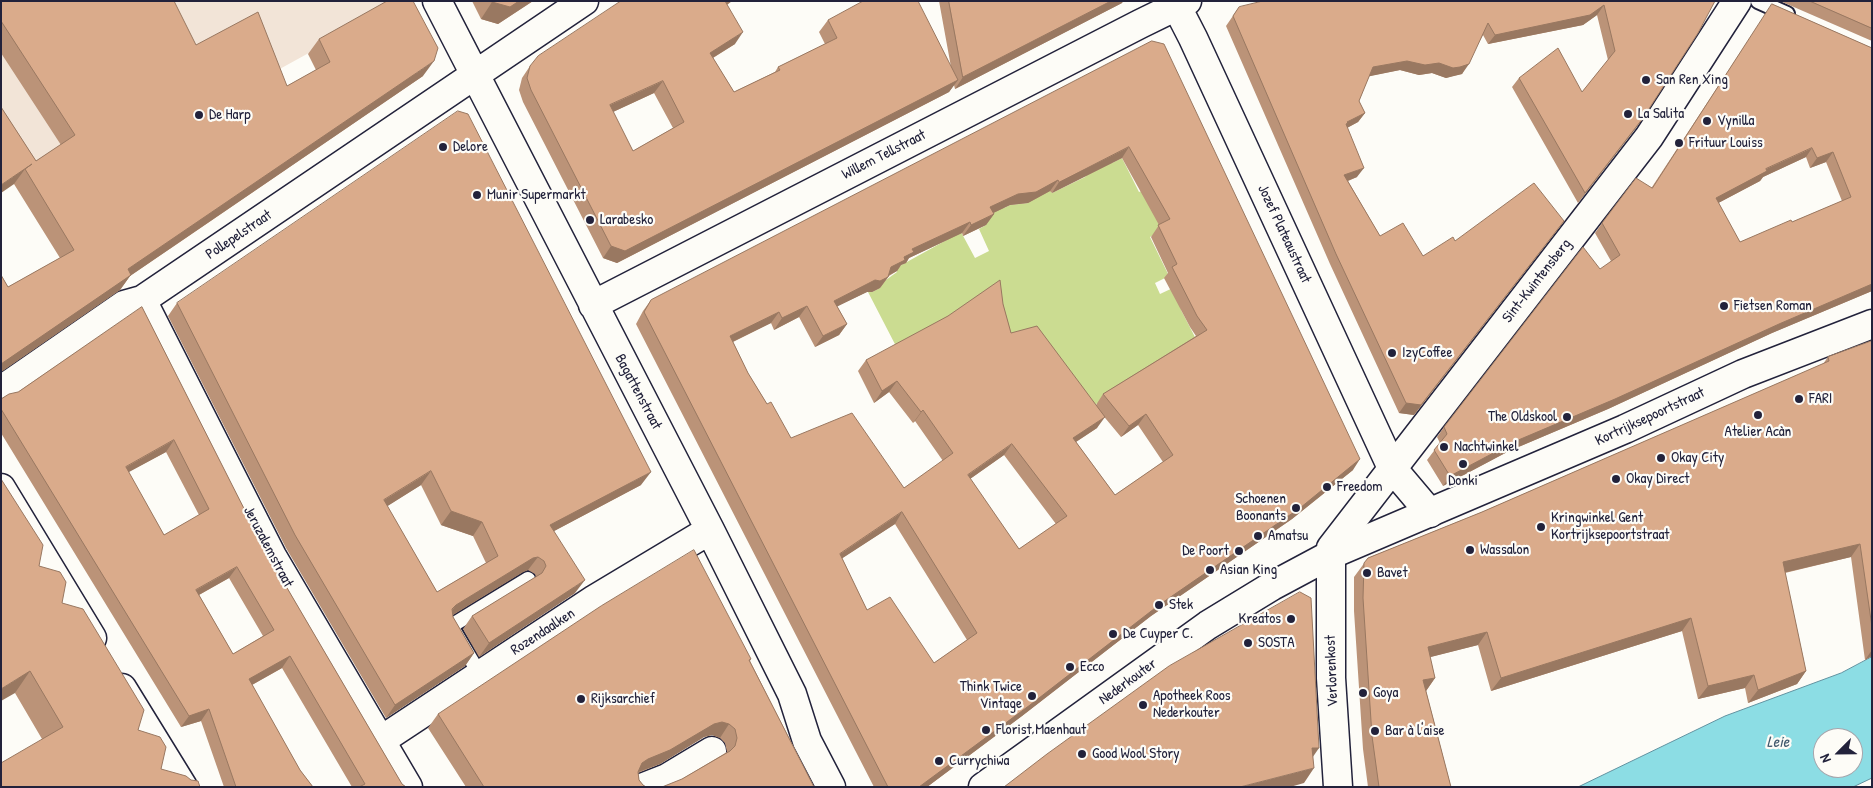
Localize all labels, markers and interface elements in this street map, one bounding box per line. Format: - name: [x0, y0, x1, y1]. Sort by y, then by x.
- place label: San Ren Xing: [1656, 71, 1728, 89]
- marker: San Ren Xing: [1640, 74, 1652, 86]
- place label: La Salita: [1638, 105, 1684, 123]
- place label: De Harp: [209, 106, 251, 124]
- marker: La Salita: [1622, 108, 1634, 120]
- marker: De Harp: [193, 109, 205, 121]
- place label: Vynilla: [1717, 112, 1754, 130]
- marker: Vynilla: [1701, 115, 1713, 127]
- street label: Willem Tellstraat: [839, 126, 929, 184]
- place label: Frituur Louiss: [1689, 134, 1763, 152]
- marker: Frituur Louiss: [1673, 137, 1685, 149]
- place label: Delore: [453, 138, 488, 156]
- marker: Delore: [437, 141, 449, 153]
- street label: Jozef Plateaustraat: [1253, 182, 1315, 286]
- place label: Munir Supermarkt: [487, 186, 586, 204]
- marker: Munir Supermarkt: [471, 189, 483, 201]
- street label: Pollepelstraat: [203, 206, 275, 264]
- place label: Larabesko: [600, 211, 653, 229]
- marker: Larabesko: [584, 214, 596, 226]
- street label: Sint-Kwintensberg: [1499, 235, 1575, 327]
- place label: Fietsen Roman: [1734, 297, 1812, 315]
- marker: Fietsen Roman: [1718, 300, 1730, 312]
- place label: IzyCoffee: [1402, 344, 1452, 362]
- marker: IzyCoffee: [1386, 347, 1398, 359]
- street label: Bagattenstraat: [611, 351, 665, 433]
- street label: Kortrijksepoortstraat: [1592, 384, 1708, 450]
- place label: FARI: [1809, 390, 1832, 408]
- marker: FARI: [1793, 393, 1805, 405]
- place label: The Oldskool: [1488, 408, 1557, 426]
- marker: Atelier Acàn: [1752, 409, 1764, 421]
- marker: The Oldskool: [1561, 411, 1573, 423]
- place label: Atelier Acàn: [1725, 423, 1791, 441]
- place label: Nachtwinkel: [1454, 438, 1518, 456]
- marker: Nachtwinkel: [1438, 441, 1450, 453]
- place label: Okay City: [1671, 449, 1724, 467]
- marker: Okay City: [1655, 452, 1667, 464]
- marker: Donki: [1457, 458, 1469, 470]
- place label: Okay Direct: [1626, 470, 1689, 488]
- place label: Donki: [1448, 472, 1478, 490]
- marker: Okay Direct: [1610, 473, 1622, 485]
- place label: Freedom: [1337, 478, 1382, 496]
- marker: Freedom: [1321, 481, 1333, 493]
- place label: Schoenen Boonants: [1235, 490, 1286, 525]
- marker: Schoenen Boonants: [1290, 502, 1302, 514]
- street label: Jeruzalemstraat: [239, 503, 297, 591]
- place label: Kringwinkel Gent Kortrijksepoortstraat: [1551, 509, 1670, 544]
- marker: Kringwinkel Gent Kortrijksepoortstraat: [1535, 521, 1547, 533]
- place label: Amatsu: [1268, 527, 1308, 545]
- marker: Amatsu: [1252, 530, 1264, 542]
- place label: Wassalon: [1480, 541, 1529, 559]
- place label: De Poort: [1182, 542, 1229, 560]
- marker: Wassalon: [1464, 544, 1476, 556]
- marker: De Poort: [1233, 545, 1245, 557]
- place label: Asian King: [1220, 561, 1277, 579]
- marker: Asian King: [1204, 564, 1216, 576]
- place label: Bavet: [1377, 564, 1408, 582]
- marker: Bavet: [1361, 567, 1373, 579]
- place label: Stek: [1169, 596, 1193, 614]
- marker: Stek: [1153, 599, 1165, 611]
- street label: Rozendaalken: [508, 605, 578, 659]
- place label: Kreatos: [1239, 610, 1281, 628]
- marker: Kreatos: [1285, 613, 1297, 625]
- place label: De Cuyper C.: [1123, 625, 1193, 643]
- marker: De Cuyper C.: [1107, 628, 1119, 640]
- place label: SOSTA: [1258, 634, 1294, 652]
- street label: Verlorenkost: [1322, 635, 1342, 707]
- marker: SOSTA: [1242, 637, 1254, 649]
- street label: Nederkouter: [1096, 655, 1160, 709]
- place label: Ecco: [1080, 658, 1104, 676]
- marker: Ecco: [1064, 661, 1076, 673]
- place label: Think Twice Vintage: [960, 678, 1022, 713]
- place label: Goya: [1373, 684, 1398, 702]
- place label: Apotheek Roos Nederkouter: [1153, 687, 1231, 722]
- marker: Goya: [1357, 687, 1369, 699]
- place label: Rijksarchief: [591, 690, 655, 708]
- marker: Think Twice Vintage: [1026, 690, 1038, 702]
- marker: Rijksarchief: [575, 693, 587, 705]
- marker: Apotheek Roos Nederkouter: [1137, 699, 1149, 711]
- place label: Florist Maenhaut: [996, 721, 1086, 739]
- place label: Bar à l'aise: [1385, 722, 1444, 740]
- marker: Florist Maenhaut: [980, 724, 992, 736]
- marker: Bar à l'aise: [1369, 725, 1381, 737]
- north arrow: [1813, 728, 1863, 778]
- water label: Leie: [1767, 733, 1789, 753]
- place label: Good Wool Story: [1092, 745, 1180, 763]
- marker: Good Wool Story: [1076, 748, 1088, 760]
- place label: Currychiwa: [949, 752, 1009, 770]
- text: N: [1814, 752, 1835, 766]
- marker: Currychiwa: [933, 755, 945, 767]

